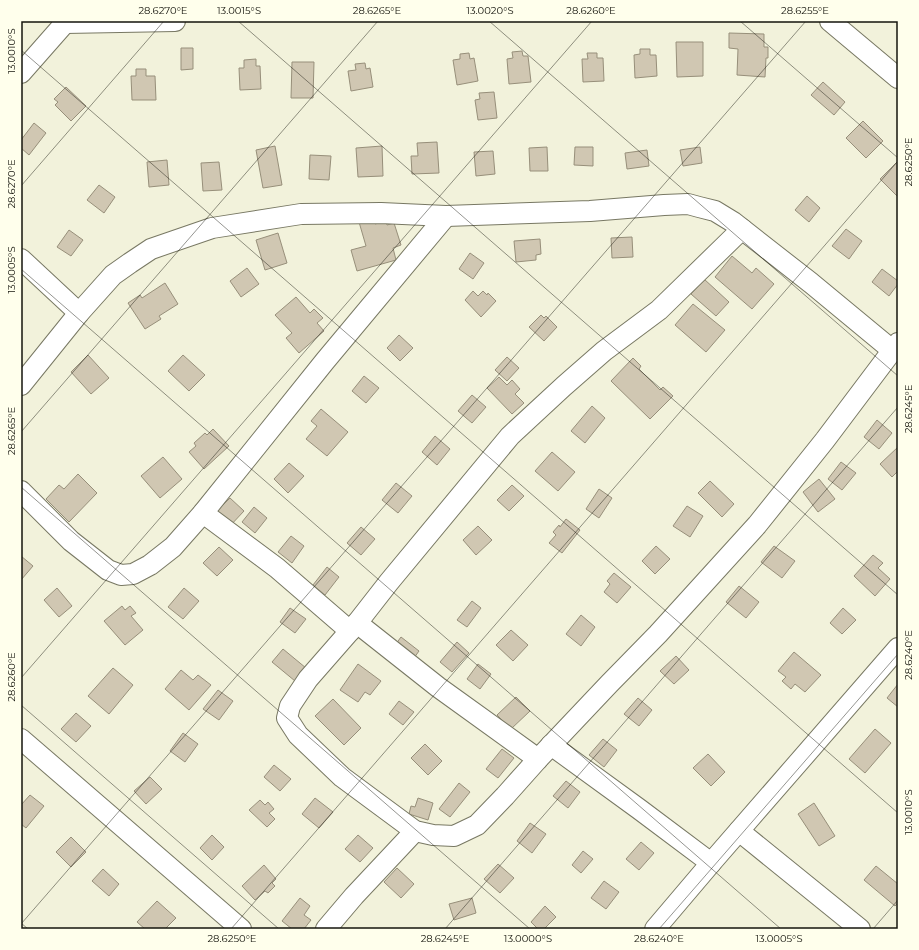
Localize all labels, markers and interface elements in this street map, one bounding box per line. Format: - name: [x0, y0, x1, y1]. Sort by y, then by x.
- text: 28.6270°E: [138, 4, 188, 17]
- text: 13.0015°S: [217, 4, 261, 17]
- text: 28.6265°E: [353, 4, 402, 17]
- text: 13.0020°S: [466, 4, 514, 17]
- text: 28.6260°E: [566, 4, 616, 17]
- text: 28.6255°E: [781, 4, 829, 17]
- text: 13.0010°S: [5, 28, 18, 74]
- text: 28.6250°E: [902, 137, 915, 187]
- text: 28.6270°E: [5, 159, 18, 209]
- text: 13.0005°S: [5, 246, 18, 294]
- text: 28.6245°E: [902, 384, 915, 433]
- text: 28.6265°E: [5, 406, 18, 455]
- text: 28.6240°E: [902, 630, 915, 680]
- text: 28.6260°E: [5, 652, 18, 702]
- text: 13.0010°S: [902, 789, 915, 835]
- text: 28.6250°E: [207, 932, 257, 945]
- text: 28.6245°E: [421, 932, 470, 945]
- text: 13.0000°S: [504, 932, 552, 945]
- text: 28.6240°E: [634, 932, 684, 945]
- text: 13.0005°S: [755, 932, 803, 945]

